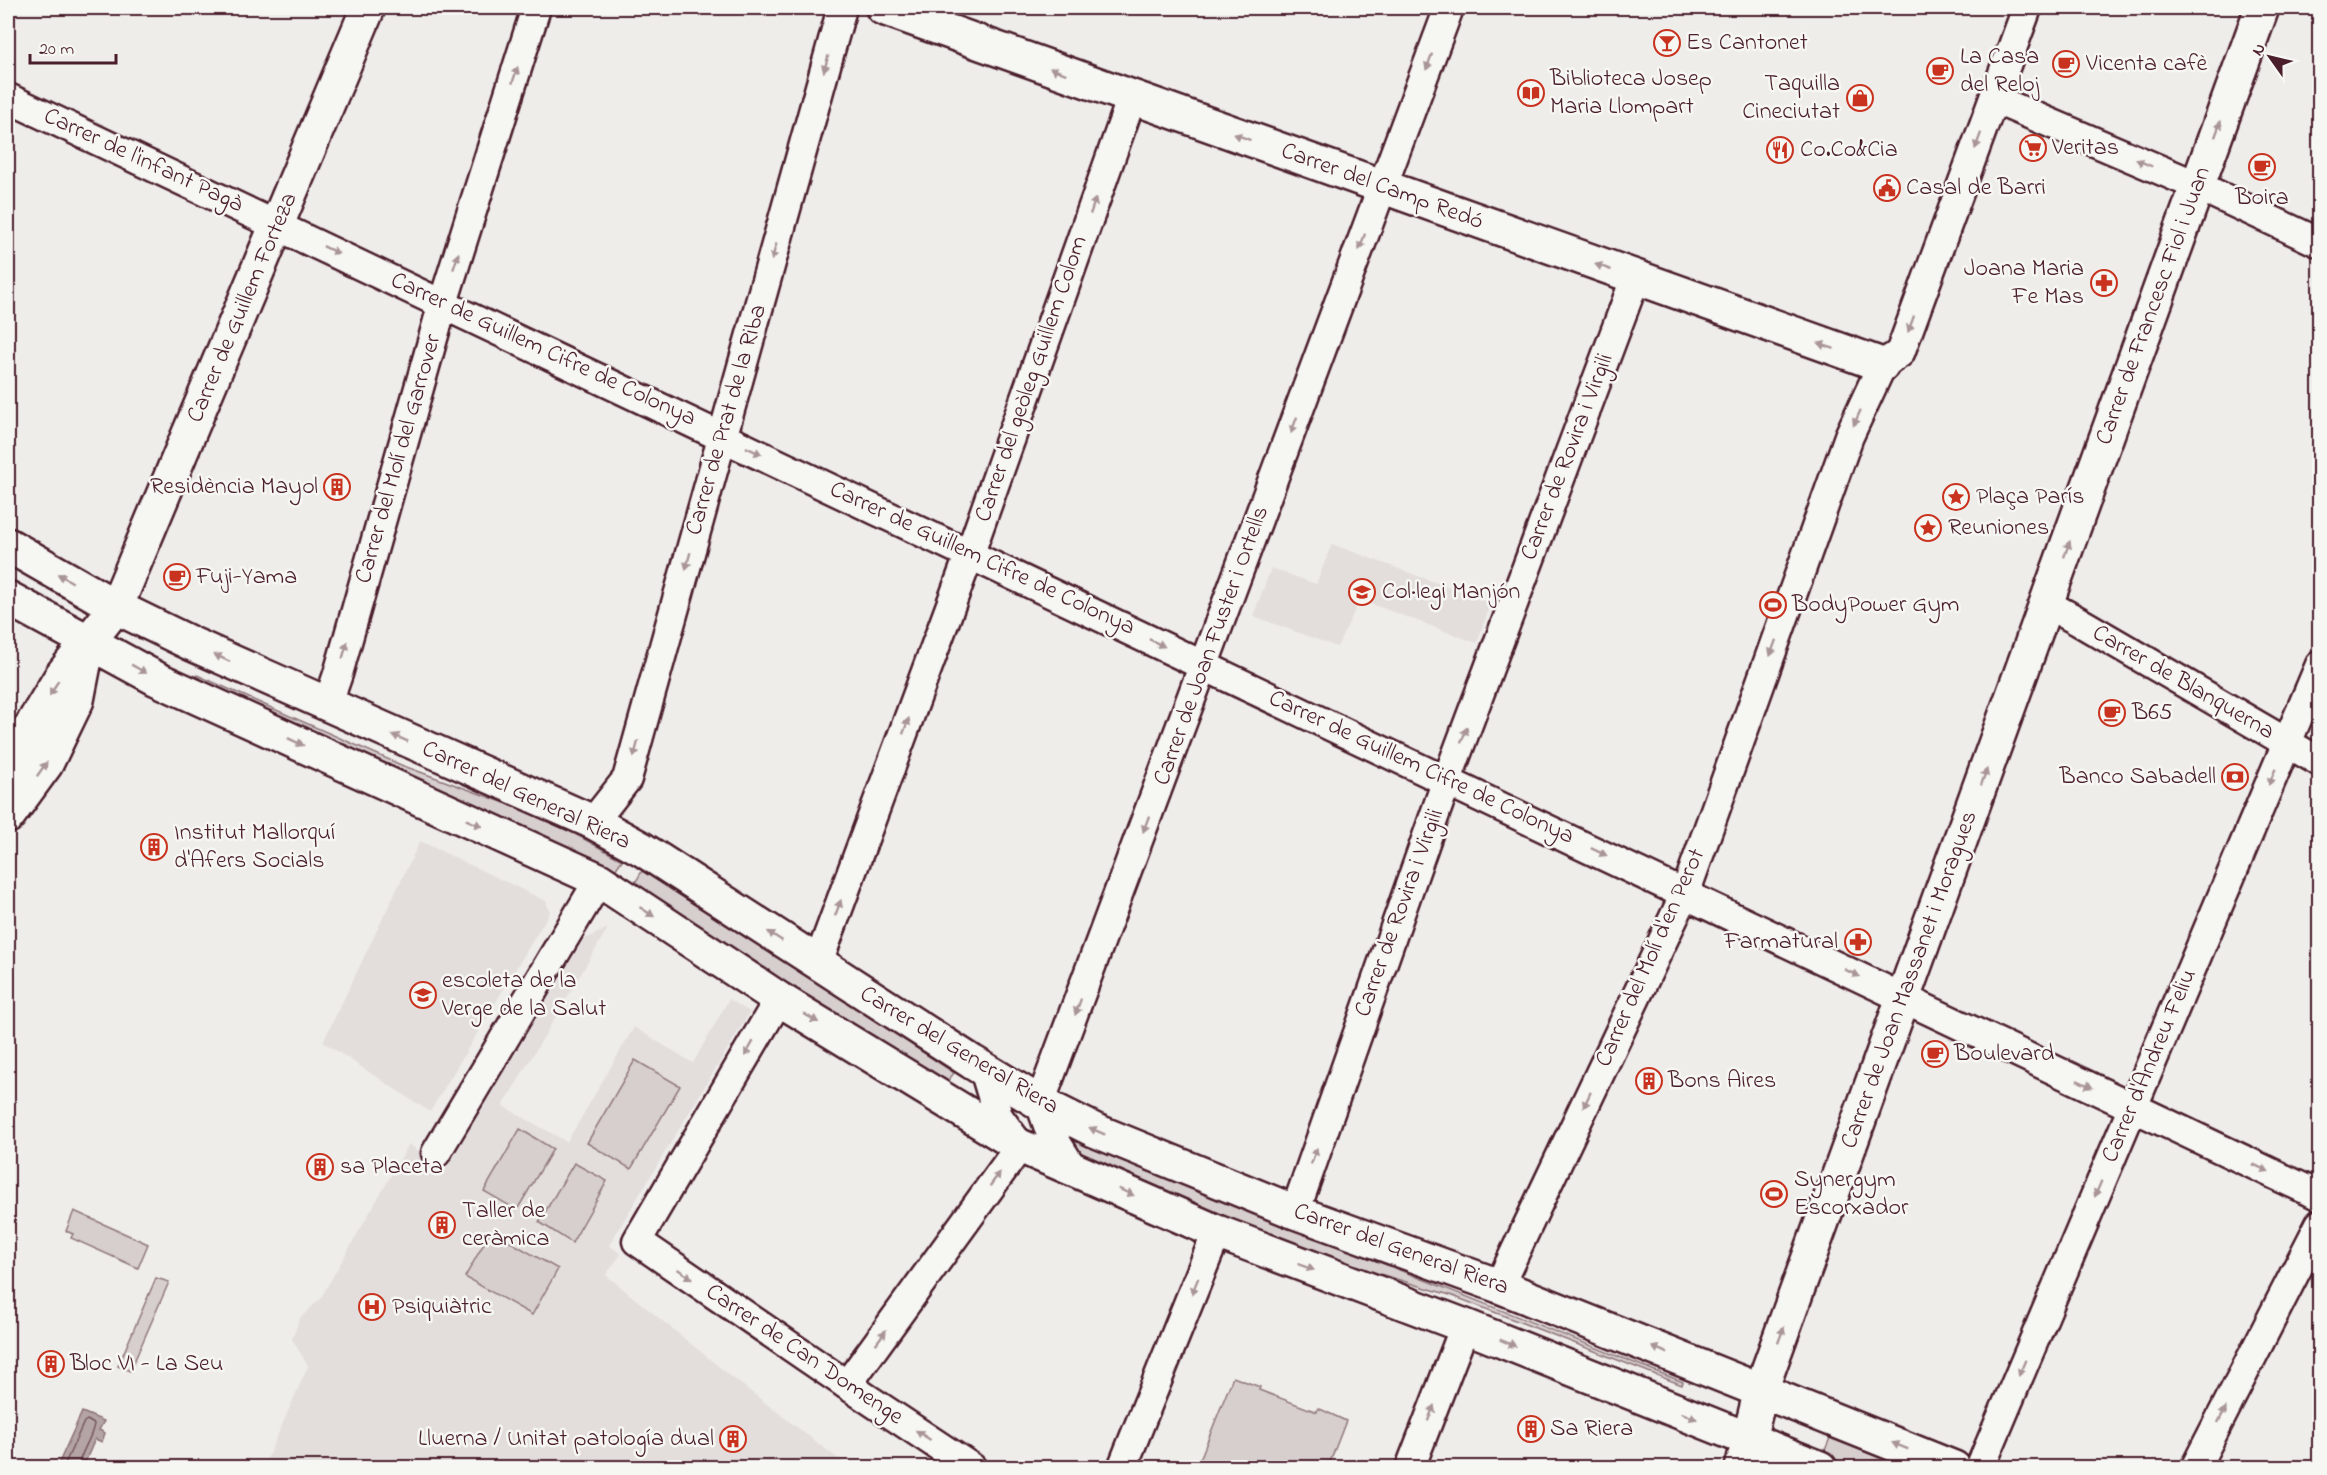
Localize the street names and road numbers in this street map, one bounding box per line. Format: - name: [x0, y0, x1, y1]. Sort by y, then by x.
- street label: Carrer de l'infant Pagà: [38, 99, 248, 223]
- street label: Carrer del Camp Redó: [1276, 134, 1488, 240]
- street label: Carrer de Francesc Fiol i Juan: [2087, 162, 2221, 450]
- street label: Carrer de Guillem Forteza: [179, 187, 307, 429]
- street label: Carrer del geòleg Guillem Colom: [966, 231, 1098, 527]
- street label: Carrer de Guillem Cifre de Colonya: [384, 264, 702, 437]
- street label: Carrer de Prat de la Riba: [677, 300, 777, 540]
- street label: Carrer del Molí del Garrover: [347, 330, 452, 588]
- street label: Carrer de Rovira i Virgili: [1512, 348, 1624, 566]
- street label: Carrer de Guillem Cifre de Colonya: [823, 473, 1141, 646]
- street label: Carrer de Joan Fuster i Ortells: [1145, 501, 1279, 791]
- street label: Carrer de Blanquerna: [2085, 616, 2281, 750]
- street label: Carrer de Guillem Cifre de Colonya: [1262, 682, 1580, 855]
- street label: Carrer del General Riera: [416, 732, 636, 860]
- street label: Carrer de Rovira i Virgili: [1346, 804, 1454, 1022]
- street label: Carrer de Joan Massanet i Moragues: [1832, 806, 1988, 1154]
- street label: Carrer del Molí d'en Perot: [1587, 843, 1715, 1073]
- street label: Carrer d'Andreu Feliu: [2093, 964, 2207, 1168]
- street label: Carrer del General Riera: [853, 978, 1065, 1124]
- street label: Carrer del General Riera: [1288, 1195, 1514, 1305]
- street label: Carrer de Can Domenge: [698, 1276, 910, 1435]

